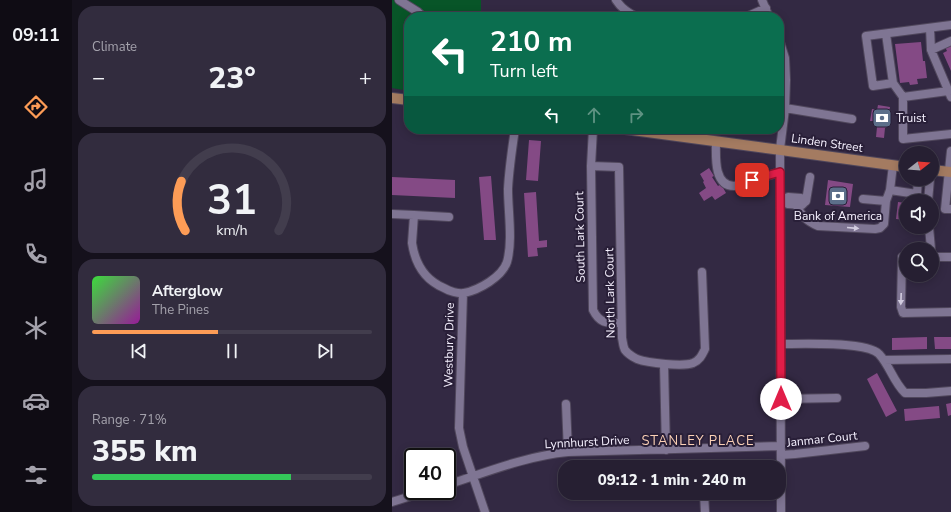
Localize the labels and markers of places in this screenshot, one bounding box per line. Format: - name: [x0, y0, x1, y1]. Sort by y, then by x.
- bank icon: Truist: [871, 107, 893, 129]
- place label: Truist: [896, 110, 927, 126]
- pin: [735, 163, 769, 197]
- bank icon: Bank of America: [827, 185, 849, 207]
- place label: Bank of America: [794, 208, 882, 224]

